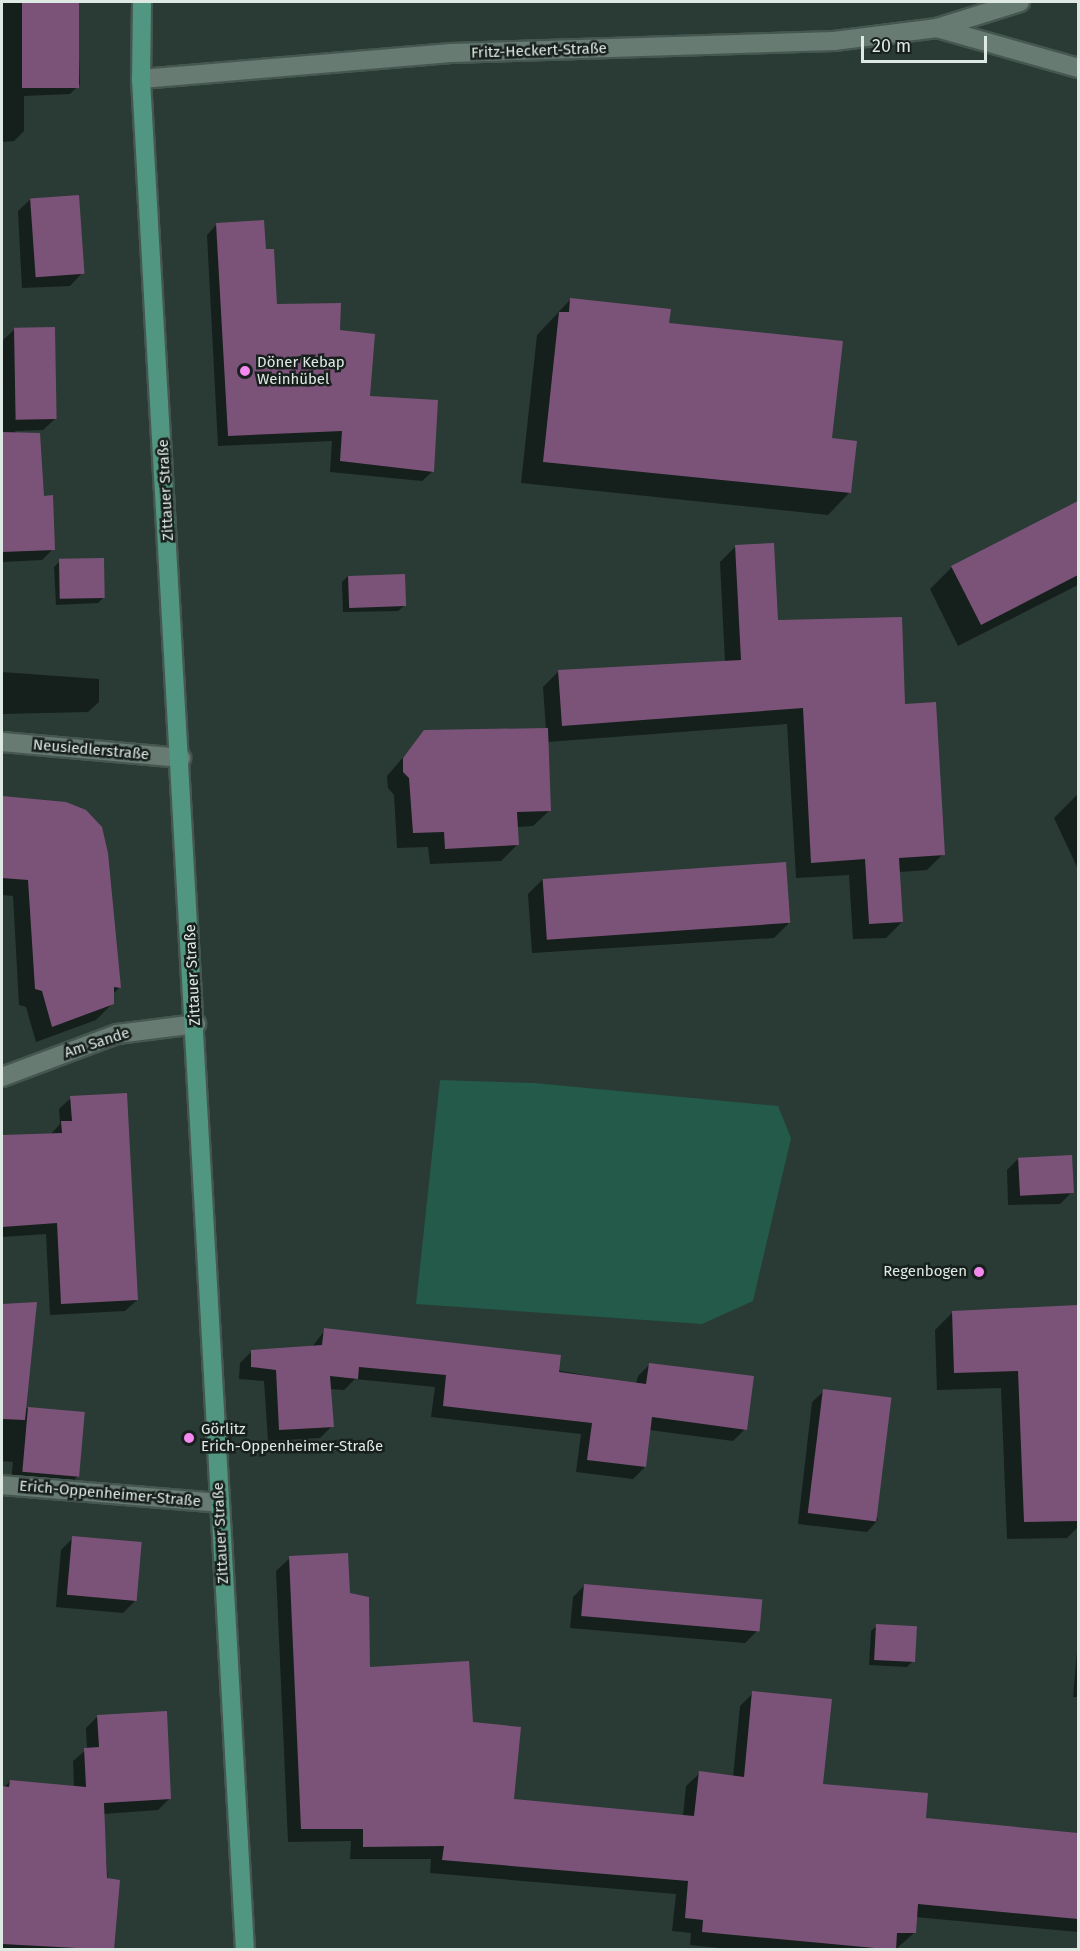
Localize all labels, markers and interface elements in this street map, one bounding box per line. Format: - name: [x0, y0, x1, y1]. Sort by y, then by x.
- scale bar: [864, 24, 990, 62]
- text: 20 m: [872, 35, 911, 57]
- street label: Fritz-Heckert-Straße: [471, 40, 607, 62]
- place label: Döner Kebap Weinhübel: [257, 353, 345, 388]
- marker: Döner Kebap Weinhübel: [238, 364, 252, 378]
- street label: Zittauer Straße: [154, 439, 178, 541]
- street label: Neusiedlerstraße: [32, 736, 150, 764]
- street label: Zittauer Straße: [181, 924, 205, 1026]
- street label: Am Sande: [62, 1024, 132, 1062]
- place label: Regenbogen: [883, 1263, 967, 1281]
- marker: Regenbogen: [972, 1265, 986, 1279]
- place label: Görlitz Erich-Oppenheimer-Straße: [201, 1420, 383, 1455]
- marker: Görlitz Erich-Oppenheimer-Straße: [182, 1431, 196, 1445]
- street label: Erich-Oppenheimer-Straße: [19, 1477, 201, 1511]
- street label: Zittauer Straße: [209, 1482, 233, 1584]

